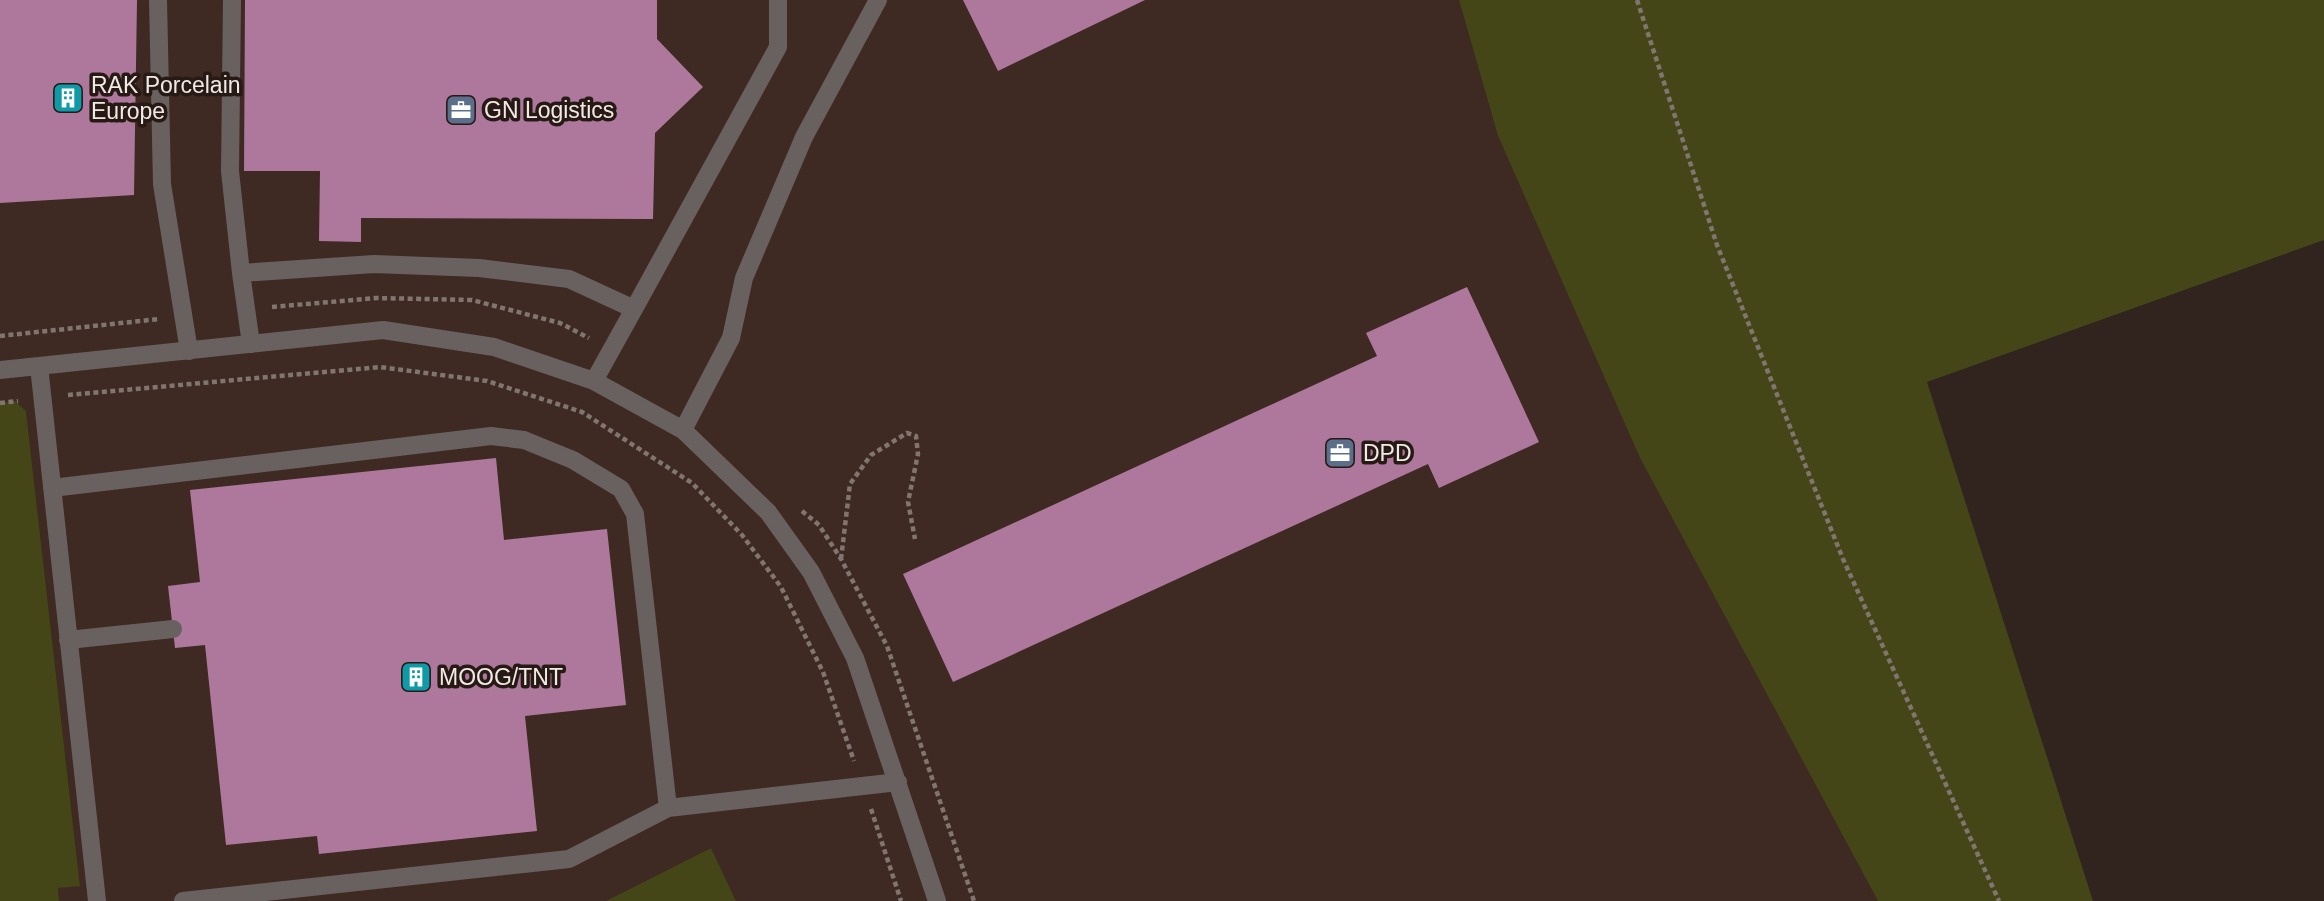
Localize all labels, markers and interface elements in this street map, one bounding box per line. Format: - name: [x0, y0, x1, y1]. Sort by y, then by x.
- place label: RAK Porcelain Europe: [91, 72, 241, 124]
- building icon: RAK Porcelain Europe: [51, 81, 85, 115]
- office icon: GN Logistics: [444, 93, 478, 127]
- place label: GN Logistics: [484, 97, 614, 123]
- office icon: DPD: [1323, 436, 1357, 470]
- place label: DPD: [1363, 440, 1412, 466]
- building icon: MOOG/TNT: [399, 660, 433, 694]
- place label: MOOG/TNT: [439, 664, 563, 690]

